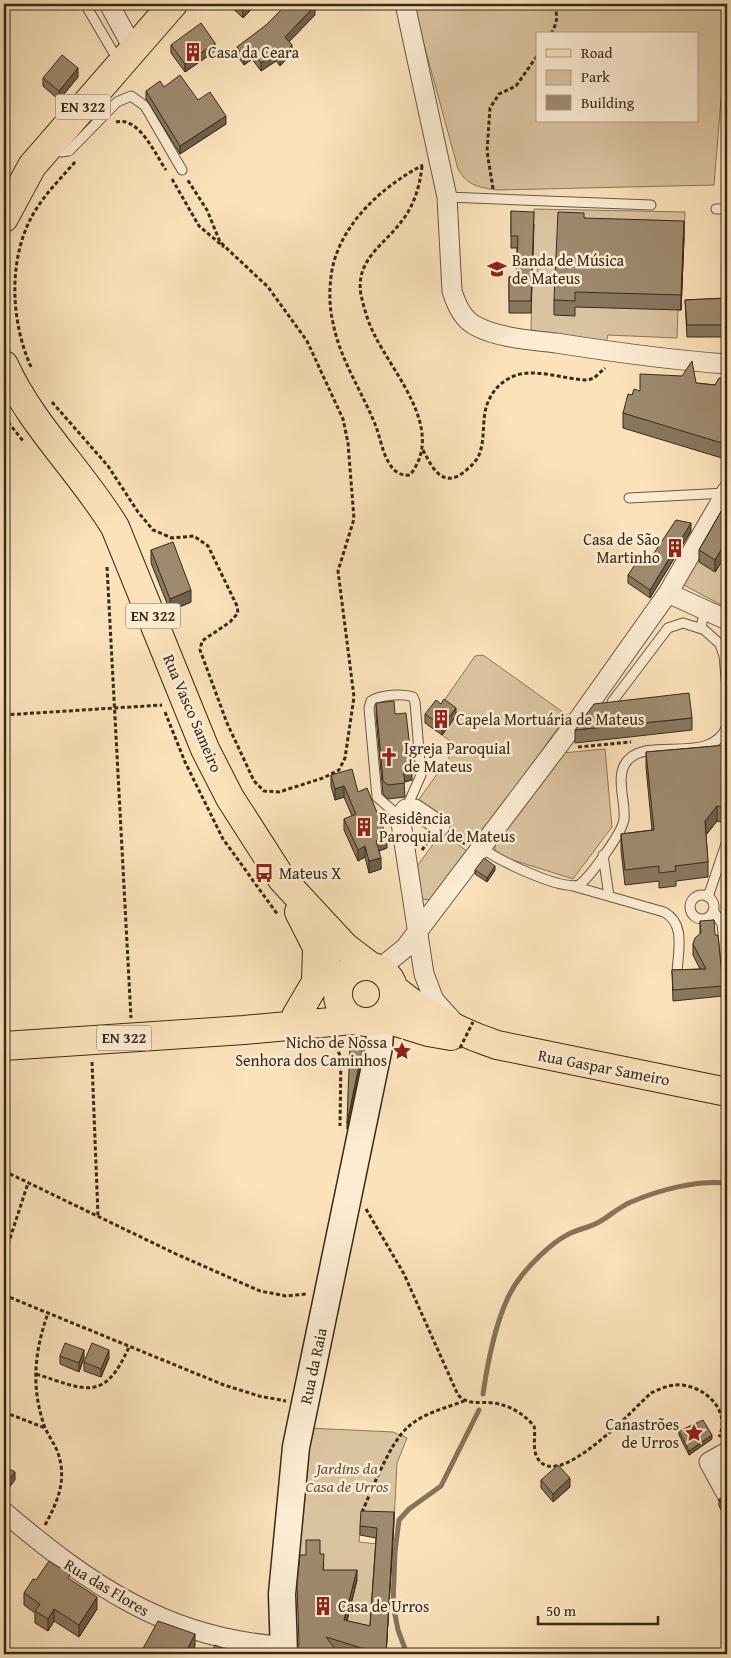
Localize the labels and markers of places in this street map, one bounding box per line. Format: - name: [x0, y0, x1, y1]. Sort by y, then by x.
- place label: Casa da Ceara: [208, 40, 300, 64]
- building icon: Casa da Ceara: [182, 41, 204, 63]
- place label: Banda de Música de Mateus: [512, 248, 625, 290]
- school or university icon: Banda de Música de Mateus: [486, 258, 508, 280]
- place label: Casa de São Martinho: [583, 527, 660, 569]
- building icon: Casa de São Martinho: [664, 537, 686, 559]
- place label: Capela Mortuária de Mateus: [456, 707, 644, 731]
- building icon: Capela Mortuária de Mateus: [430, 708, 452, 730]
- place label: Igreja Paroquial de Mateus: [404, 736, 511, 778]
- church icon: Igreja Paroquial de Mateus: [378, 746, 400, 768]
- place label: Residência Paroquial de Mateus: [379, 806, 515, 848]
- building icon: Residência Paroquial de Mateus: [353, 816, 375, 838]
- place label: Mateus X: [279, 861, 341, 885]
- bus stop icon: Mateus X: [253, 862, 275, 884]
- place label: Nicho de Nossa Senhora dos Caminhos: [235, 1030, 387, 1072]
- place icon: Nicho de Nossa Senhora dos Caminhos: [391, 1040, 413, 1062]
- place label: Canastrões de Urros: [606, 1412, 679, 1454]
- place icon: Canastrões de Urros: [683, 1422, 705, 1444]
- place label: Casa de Urros: [338, 1594, 429, 1618]
- building icon: Casa de Urros: [312, 1595, 334, 1617]

